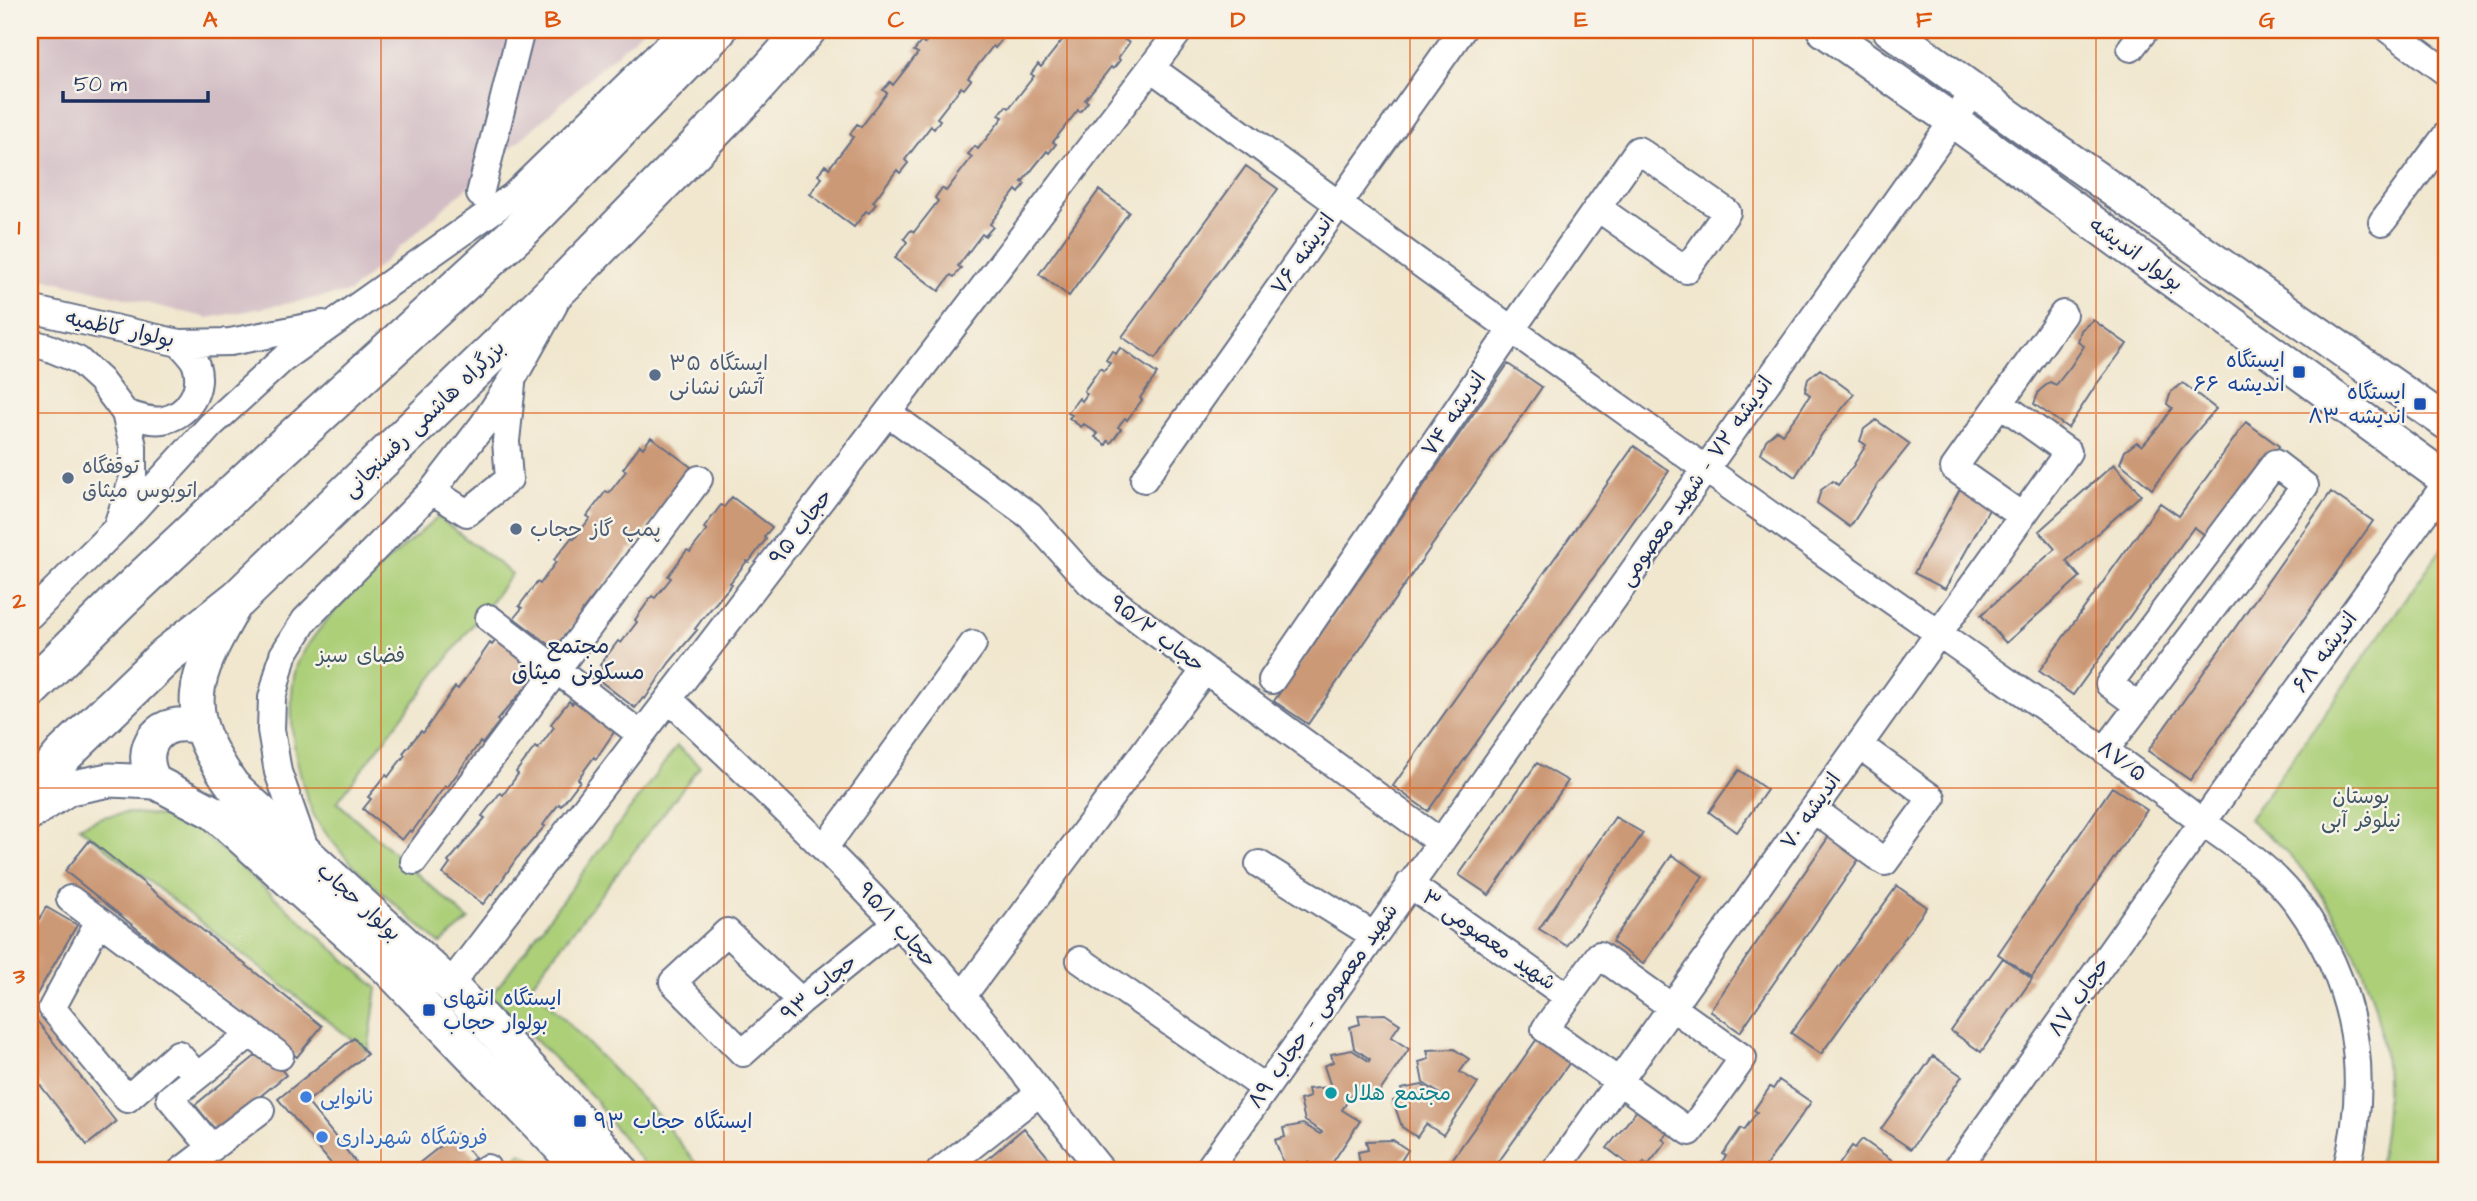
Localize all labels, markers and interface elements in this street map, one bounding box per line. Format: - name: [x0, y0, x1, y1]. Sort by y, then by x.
- text: A: [203, 4, 218, 36]
- text: B: [545, 4, 562, 36]
- text: C: [888, 4, 905, 36]
- text: D: [1231, 4, 1246, 36]
- text: E: [1574, 4, 1588, 36]
- text: F: [1916, 4, 1933, 36]
- text: G: [2259, 4, 2275, 36]
- scale bar: [63, 60, 208, 104]
- text: 50 m: [74, 70, 128, 99]
- street label: اندیشه ۷۶: [1264, 207, 1342, 301]
- street label: بولوار اندیشه: [2083, 210, 2189, 298]
- text: 1: [18, 211, 21, 243]
- street label: بولوار کاظمیه: [63, 303, 177, 355]
- street label: بزرگراه هاشمی رفسنجانی: [336, 334, 512, 504]
- place label: ایستگاه اندیشه ۶۶: [2193, 346, 2285, 399]
- place label: ایستگاه ۳۵ آتش نشانی: [669, 349, 768, 402]
- marker: ایستگاه اندیشه ۶۶: [2291, 364, 2307, 380]
- street label: اندیشه ۷۴: [1415, 366, 1493, 462]
- marker: ایستگاه ۳۵ آتش نشانی: [647, 367, 663, 383]
- street label: اندیشه ۷۲ - شهید معصومی: [1612, 370, 1780, 592]
- place label: ایستگاه اندیشه ۸۳: [2308, 378, 2406, 431]
- marker: ایستگاه اندیشه ۸۳: [2412, 396, 2428, 412]
- place label: توقفگاه اتوبوس میثاق: [82, 452, 197, 505]
- marker: توقفگاه اتوبوس میثاق: [60, 470, 76, 486]
- street label: حجاب ۹۵: [763, 483, 839, 571]
- place label: پمپ گاز حجاب: [530, 515, 661, 544]
- marker: پمپ گاز حجاب: [508, 521, 524, 537]
- text: 2: [11, 585, 26, 617]
- street label: حجاب ۹۵/۲: [1103, 589, 1211, 679]
- street label: اندیشه ۶۸: [2286, 606, 2364, 698]
- district label: مجتمع مسکونی میثاق: [511, 630, 645, 688]
- park label: فضای سبز: [315, 641, 405, 670]
- street label: ۸۷/۵: [2092, 734, 2152, 788]
- street label: اندیشه ۷۰: [1774, 767, 1848, 855]
- park label: بوستان نیلوفر آبی: [2321, 782, 2401, 835]
- street label: بولوار حجاب: [310, 856, 408, 948]
- street label: حجاب ۹۵/۱: [851, 876, 943, 974]
- street label: شهید معصومی ۳: [1416, 883, 1562, 997]
- street label: شهید معصومی - حجاب ۸۹: [1241, 898, 1405, 1114]
- street label: حجاب ۹۳: [775, 948, 863, 1028]
- street label: حجاب ۸۷: [2041, 952, 2117, 1042]
- text: 3: [12, 960, 25, 992]
- place label: ایستگاه انتهای بولوار حجاب: [443, 984, 562, 1037]
- marker: ایستگاه انتهای بولوار حجاب: [421, 1002, 437, 1018]
- place label: مجتمع هلال: [1345, 1079, 1451, 1108]
- place label: نانوایی: [320, 1083, 375, 1112]
- marker: مجتمع هلال: [1323, 1085, 1339, 1101]
- marker: نانوایی: [298, 1089, 314, 1105]
- place label: ایستگاه حجاب ۹۳: [594, 1107, 753, 1136]
- marker: ایستگاه حجاب ۹۳: [572, 1113, 588, 1129]
- place label: فروشگاه شهرداری: [336, 1123, 488, 1152]
- marker: فروشگاه شهرداری: [314, 1129, 330, 1145]

